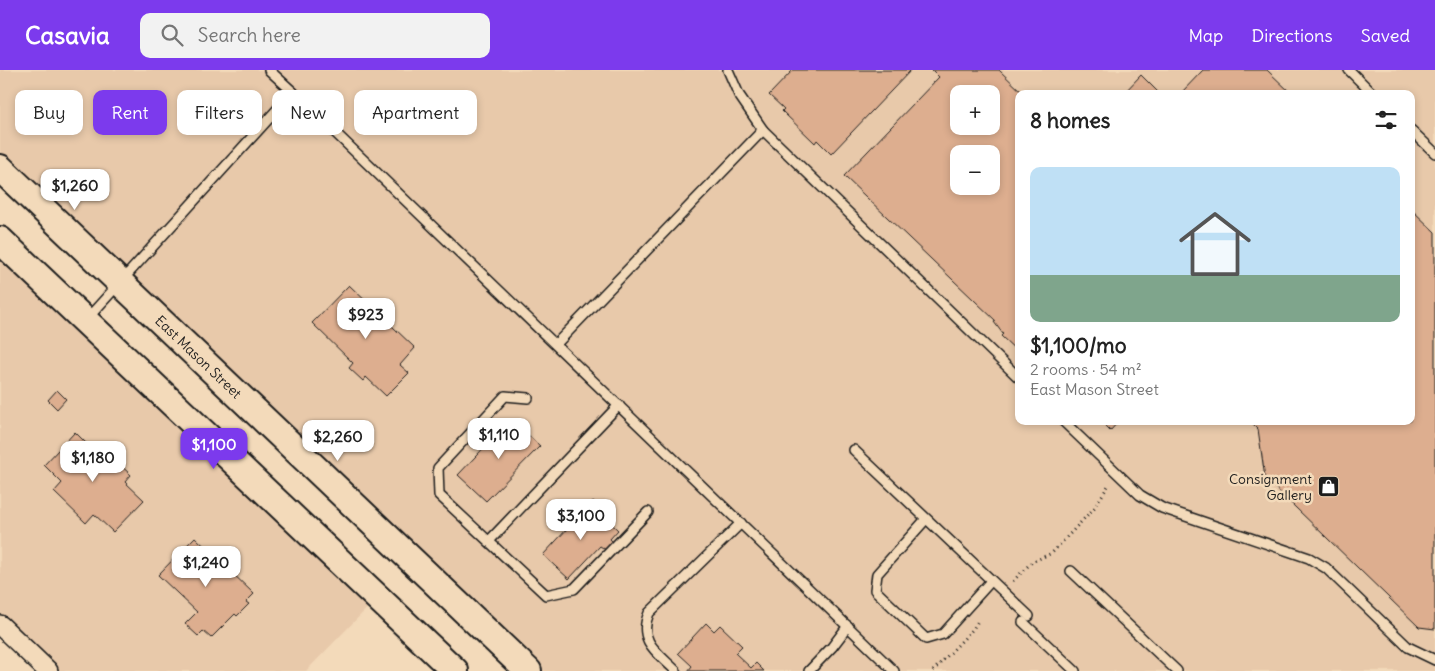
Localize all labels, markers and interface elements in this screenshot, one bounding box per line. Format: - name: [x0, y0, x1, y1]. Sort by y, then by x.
- search box: [140, 13, 490, 58]
- text: Casavia: [25, 20, 110, 50]
- icon: search: [158, 21, 186, 49]
- text: Search here: [198, 23, 301, 47]
- text: Map: [1188, 24, 1223, 47]
- text: Directions: [1251, 24, 1333, 47]
- text: Saved: [1361, 24, 1410, 47]
- map controls: [950, 85, 1000, 195]
- button: +: [950, 85, 1000, 135]
- chip: Buy: [15, 90, 83, 135]
- chip: Rent: [93, 90, 167, 135]
- chip: Filters: [177, 90, 262, 135]
- chip: New: [272, 90, 344, 135]
- chip: Apartment: [354, 90, 477, 135]
- icon: filters: [1372, 106, 1400, 134]
- text: 8 homes: [1030, 107, 1110, 134]
- button: −: [950, 145, 1000, 195]
- pin: $1,260: [34, 168, 116, 211]
- text: $1,260: [52, 175, 98, 195]
- icon: home: [1170, 199, 1260, 289]
- pin: $923: [336, 298, 396, 340]
- text: $923: [348, 304, 384, 324]
- street label: East Mason Street: [151, 312, 246, 403]
- text: $1,100/mo: [1030, 332, 1127, 359]
- text: 2 rooms · 54 m²: [1030, 359, 1142, 379]
- text: East Mason Street: [1030, 379, 1159, 399]
- pin: $1,110: [458, 418, 540, 460]
- pin: $2,260: [297, 420, 379, 462]
- text: $1,110: [479, 424, 519, 444]
- text: $2,260: [313, 426, 363, 446]
- pin: $1,100: [173, 428, 255, 470]
- text: $1,100: [191, 434, 237, 454]
- pin: $1,180: [52, 440, 134, 483]
- text: $1,180: [71, 447, 115, 467]
- place label: Consignment Gallery: [1229, 470, 1312, 504]
- shop icon: Consignment Gallery: [1316, 475, 1340, 499]
- pin: $3,100: [540, 498, 622, 541]
- text: $3,100: [557, 505, 605, 525]
- pin: $1,240: [165, 546, 247, 588]
- text: $1,240: [183, 552, 229, 572]

